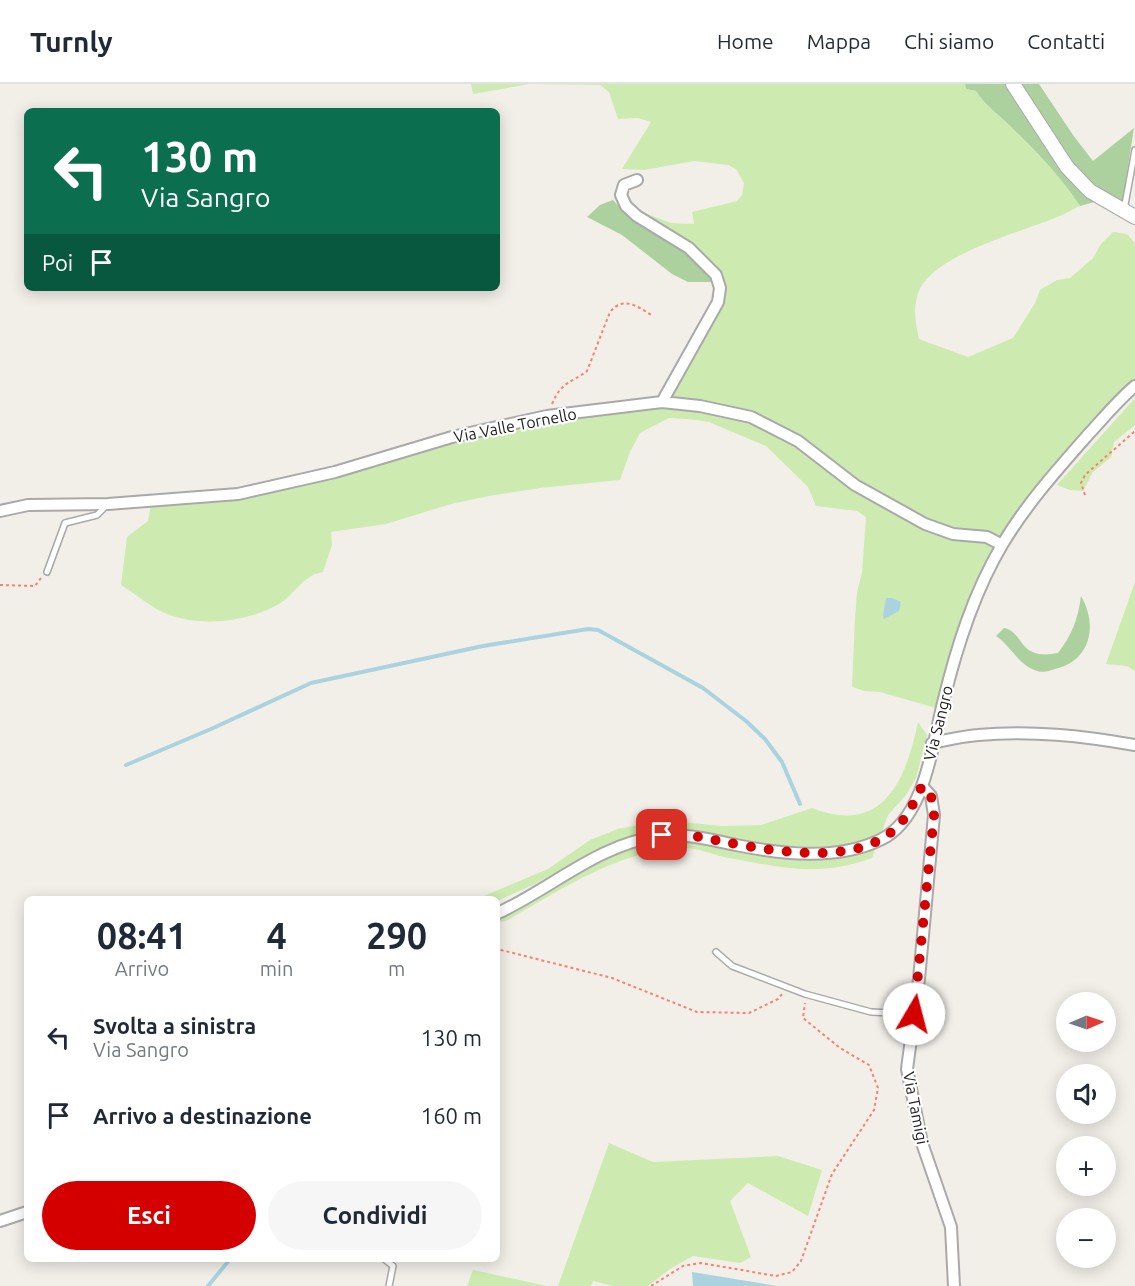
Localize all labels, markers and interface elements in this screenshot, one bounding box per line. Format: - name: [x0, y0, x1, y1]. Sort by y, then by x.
- text: Turnly: [30, 26, 113, 57]
- text: Home: [717, 29, 774, 53]
- text: Mappa: [807, 29, 871, 53]
- text: Chi siamo: [904, 29, 994, 53]
- text: Contatti: [1027, 29, 1105, 53]
- icon: left: [42, 132, 120, 210]
- text: 130 m: [141, 133, 258, 180]
- text: Via Sangro: [141, 182, 271, 212]
- icon: arrive: [85, 246, 118, 279]
- text: Poi: [42, 250, 73, 275]
- street label: Via Valle Tornello: [452, 404, 578, 446]
- street label: Via Sangro: [920, 684, 956, 762]
- pin: [636, 809, 687, 860]
- icon: arrive: [645, 818, 678, 851]
- text: 08:41: [97, 915, 187, 956]
- text: 4: [266, 915, 287, 956]
- text: 290: [366, 915, 427, 956]
- text: Arrivo: [115, 957, 169, 980]
- text: min: [260, 957, 293, 980]
- text: m: [388, 957, 405, 980]
- position arrow: [882, 982, 946, 1046]
- north arrow: [1056, 992, 1116, 1052]
- map controls: [1056, 992, 1116, 1268]
- text: Svolta a sinistra: [93, 1013, 256, 1038]
- icon: left: [42, 1021, 75, 1054]
- text: 130 m: [421, 1025, 482, 1050]
- text: Via Sangro: [93, 1038, 189, 1061]
- button: sound: [1056, 1064, 1116, 1124]
- street label: Via Tamigi: [900, 1070, 932, 1146]
- icon: arrive: [42, 1099, 75, 1132]
- text: Arrivo a destinazione: [93, 1103, 312, 1128]
- text: 160 m: [421, 1103, 482, 1128]
- button: +: [1056, 1136, 1116, 1196]
- button: Esci: [42, 1181, 256, 1250]
- button: Condividi: [268, 1181, 482, 1250]
- button: −: [1056, 1208, 1116, 1268]

